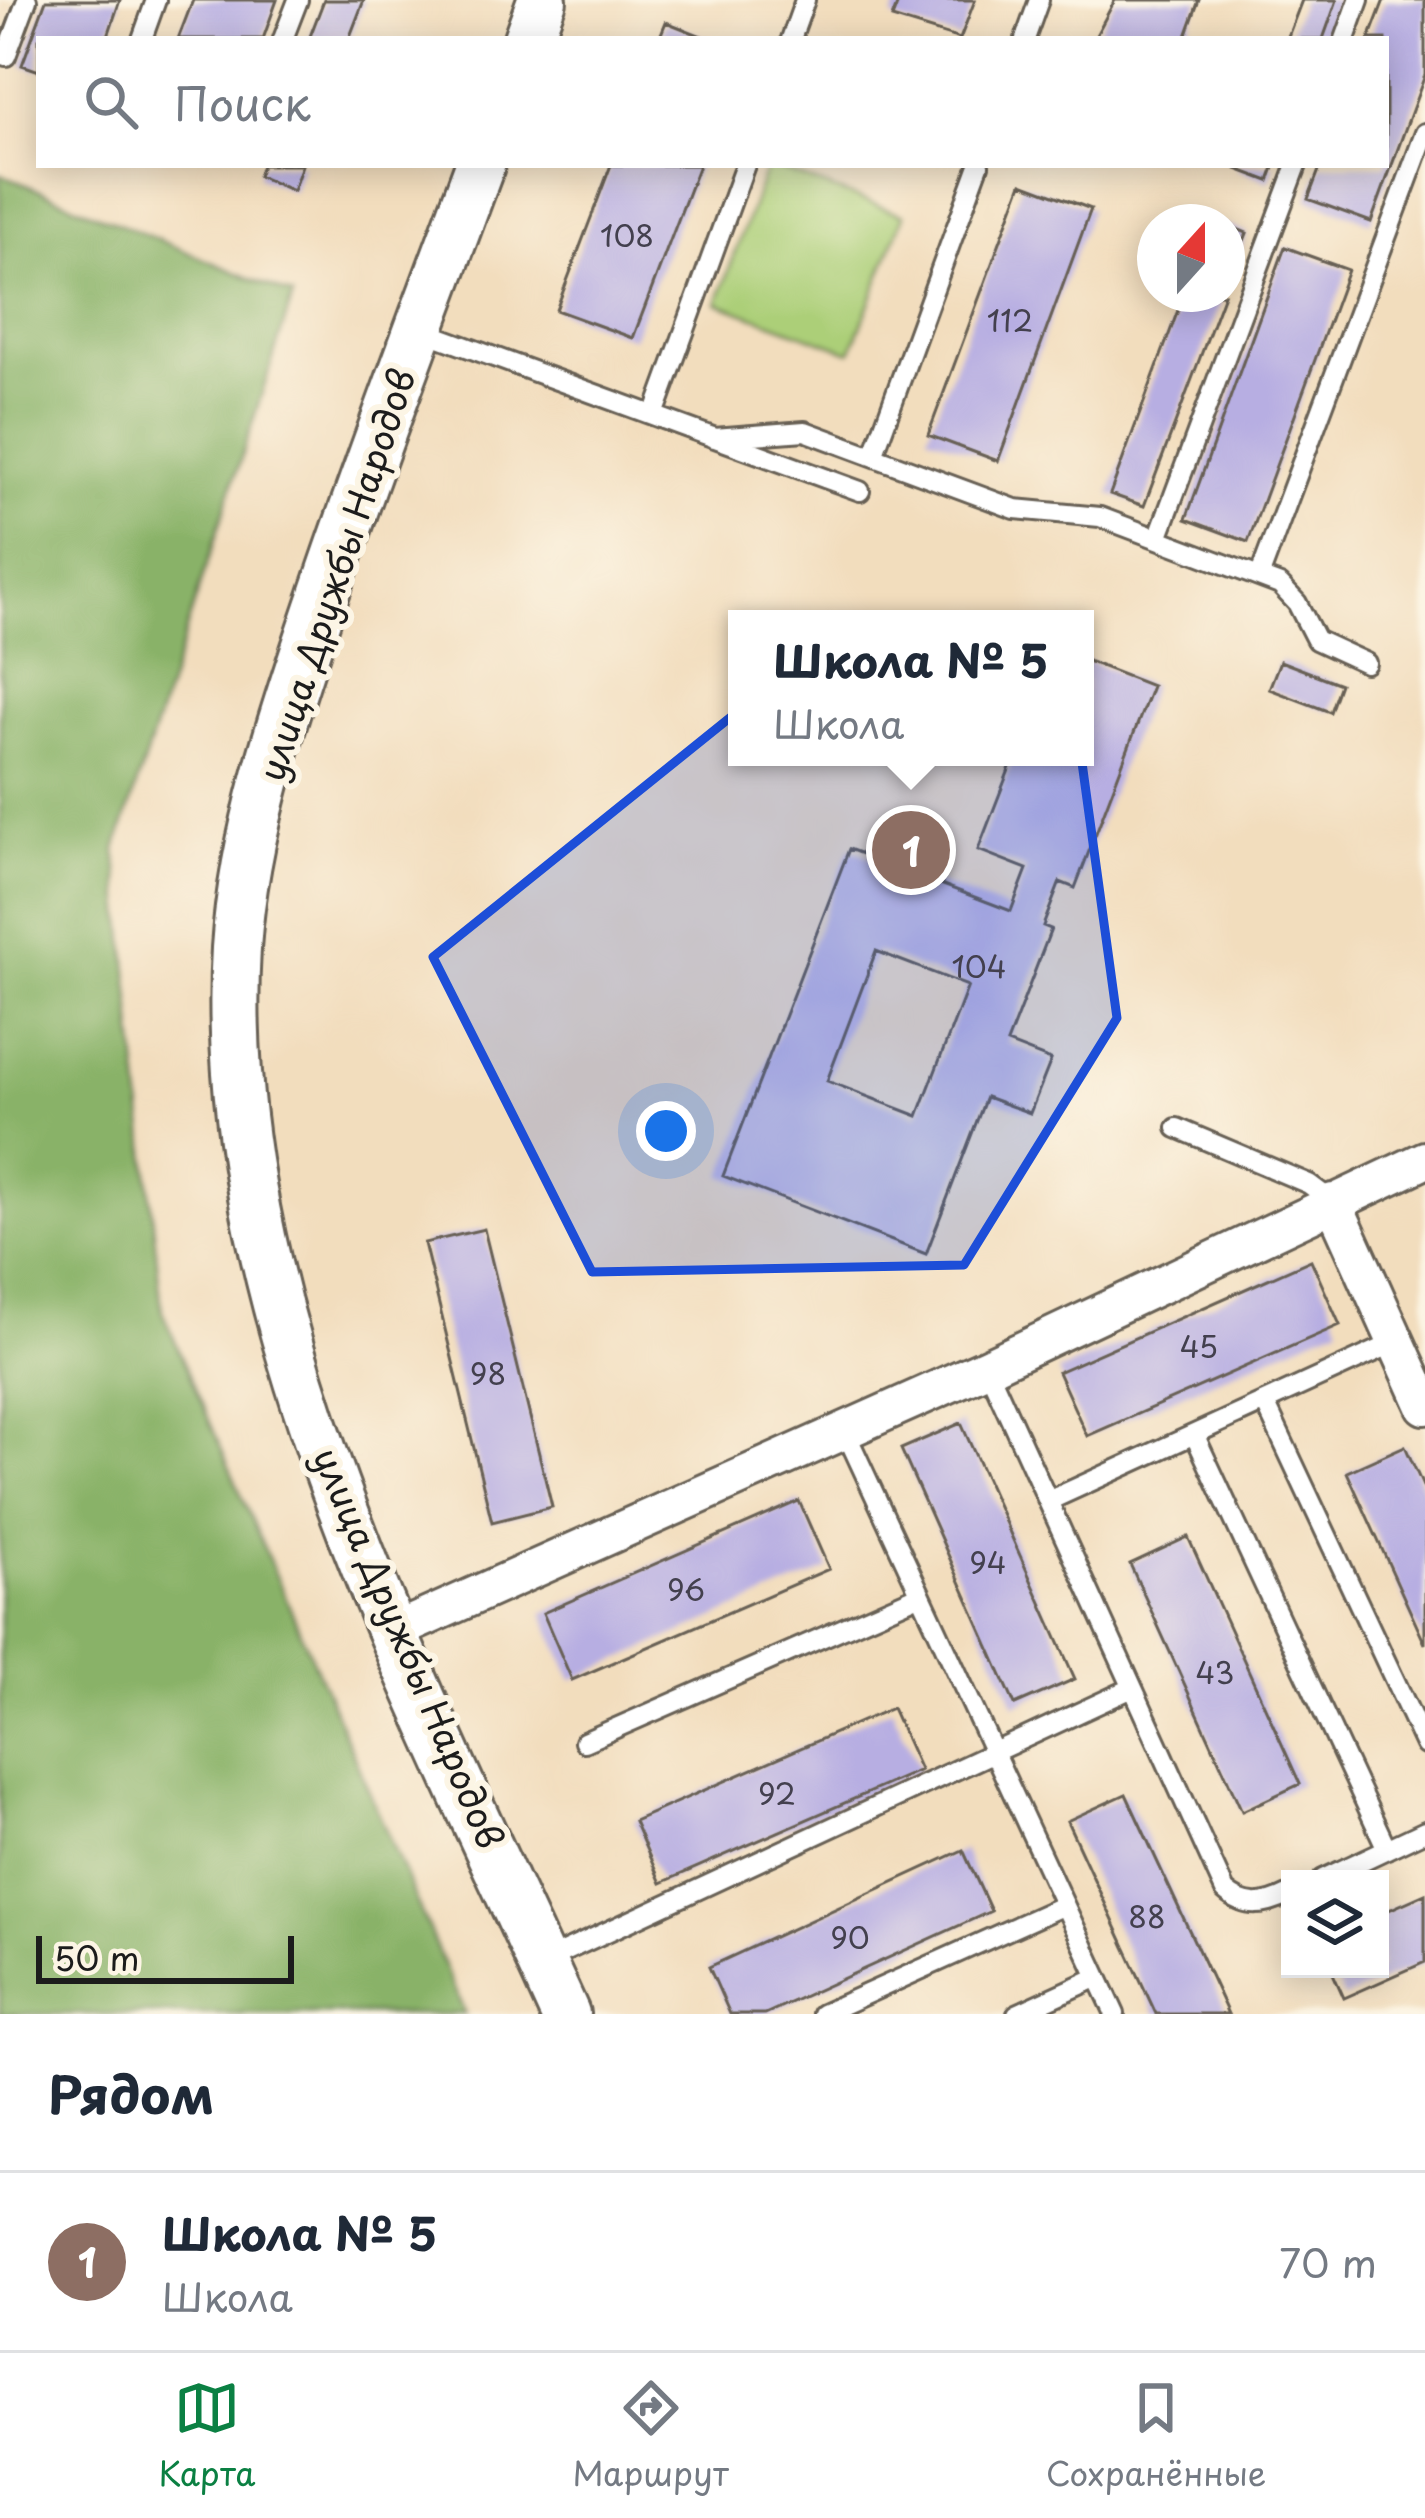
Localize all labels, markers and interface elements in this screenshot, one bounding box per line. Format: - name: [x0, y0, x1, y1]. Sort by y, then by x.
- search box: [36, 36, 1389, 168]
- text: Поиск: [174, 68, 311, 136]
- icon: search: [78, 69, 144, 135]
- north arrow: [1137, 204, 1245, 312]
- house number: 108: [600, 212, 654, 257]
- house number: 112: [987, 297, 1033, 342]
- street label: улица Дружбы Народов: [243, 361, 427, 788]
- popup: [728, 610, 1094, 766]
- text: Школа № 5: [773, 625, 1049, 693]
- text: Школа: [773, 693, 904, 752]
- pin: 1: [872, 805, 950, 895]
- house number: 104: [951, 943, 1007, 988]
- your location: [636, 1101, 696, 1161]
- house number: 45: [1180, 1323, 1218, 1368]
- house number: 98: [470, 1350, 506, 1395]
- street label: улица Дружбы Народов: [301, 1438, 519, 1856]
- house number: 94: [969, 1539, 1007, 1584]
- house number: 96: [667, 1566, 705, 1611]
- house number: 43: [1196, 1649, 1234, 1694]
- house number: 92: [758, 1770, 796, 1815]
- map controls: [1281, 1870, 1389, 1978]
- button: layers: [1281, 1870, 1389, 1978]
- house number: 88: [1128, 1893, 1166, 1938]
- house number: 90: [830, 1914, 870, 1959]
- scale bar: [36, 1930, 294, 1983]
- text: 50 m: [54, 1932, 140, 1982]
- text: Рядом: [48, 2054, 214, 2131]
- text: Школа № 5: [162, 2198, 437, 2266]
- text: 1: [78, 2232, 96, 2291]
- text: 70 m: [1279, 2232, 1377, 2291]
- text: Школа: [162, 2266, 293, 2325]
- tab: Карта: [159, 2375, 255, 2497]
- tab: Маршрут: [573, 2375, 729, 2497]
- tab: Сохранённые: [1046, 2375, 1266, 2497]

